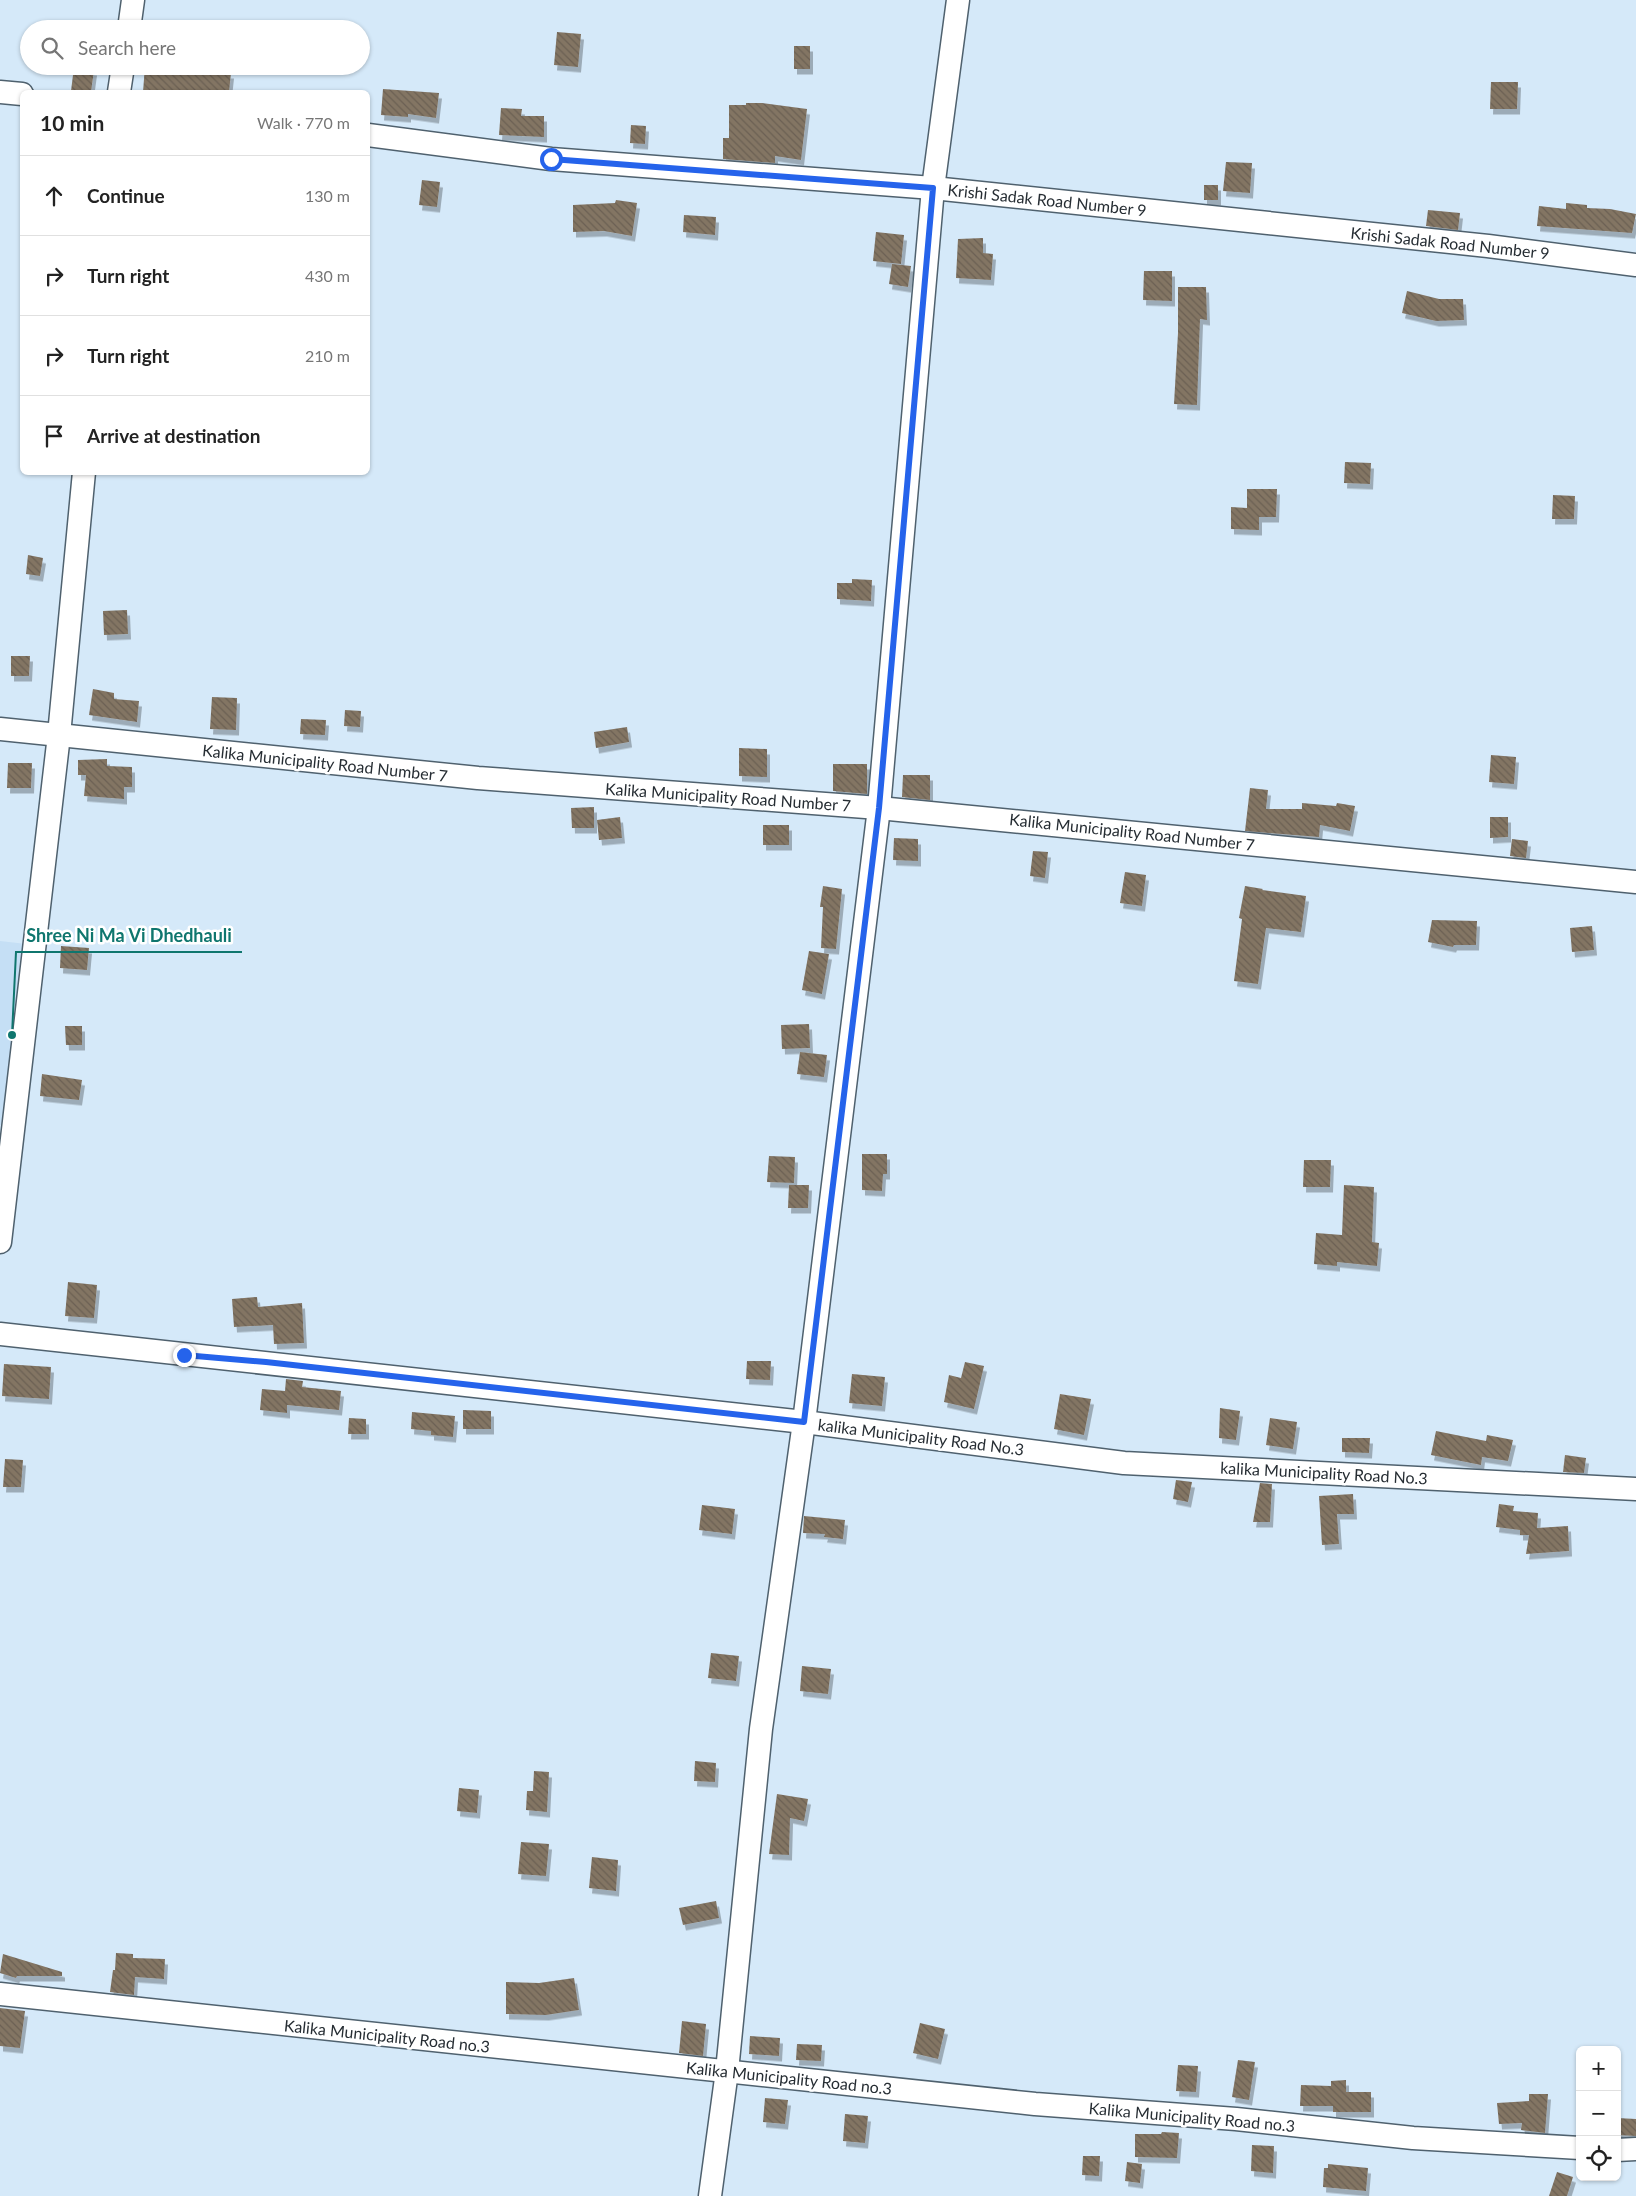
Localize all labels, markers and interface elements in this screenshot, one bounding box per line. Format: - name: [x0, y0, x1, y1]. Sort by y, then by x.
- search box: [20, 20, 370, 75]
- icon: search: [38, 34, 66, 62]
- text: Search here: [78, 36, 176, 59]
- text: 10 min: [40, 110, 104, 135]
- text: Walk · 770 m: [257, 113, 350, 132]
- route start: [540, 148, 563, 171]
- street label: Krishi Sadak Road Number 9: [947, 180, 1147, 219]
- icon: ahead: [40, 182, 68, 210]
- text: Continue: [87, 184, 165, 207]
- text: 130 m: [305, 186, 350, 205]
- street label: Krishi Sadak Road Number 9: [1350, 223, 1550, 262]
- icon: right: [40, 262, 68, 290]
- text: Turn right: [87, 264, 169, 287]
- text: 430 m: [305, 266, 350, 285]
- icon: right: [40, 342, 68, 370]
- text: Turn right: [87, 344, 169, 367]
- text: 210 m: [305, 346, 350, 365]
- icon: arrive: [40, 422, 68, 450]
- text: Arrive at destination: [87, 424, 260, 447]
- street label: Kalika Municipality Road Number 7: [202, 740, 449, 785]
- street label: Kalika Municipality Road Number 7: [604, 778, 852, 815]
- street label: Kalika Municipality Road Number 7: [1009, 809, 1256, 854]
- callout: Shree Ni Ma Vi Dhedhauli: [16, 919, 242, 952]
- text: Shree Ni Ma Vi Dhedhauli: [26, 924, 232, 946]
- route end: [173, 1344, 196, 1367]
- street label: kalika Municipality Road No.3: [817, 1414, 1025, 1459]
- street label: kalika Municipality Road No.3: [1220, 1458, 1428, 1487]
- street label: Kalika Municipality Road no.3: [283, 2015, 491, 2056]
- map controls: [1576, 2046, 1621, 2181]
- button: +: [1576, 2046, 1621, 2091]
- street label: Kalika Municipality Road no.3: [685, 2057, 893, 2098]
- button: −: [1576, 2091, 1621, 2136]
- street label: Kalika Municipality Road no.3: [1088, 2098, 1296, 2135]
- button: locate: [1576, 2136, 1621, 2181]

